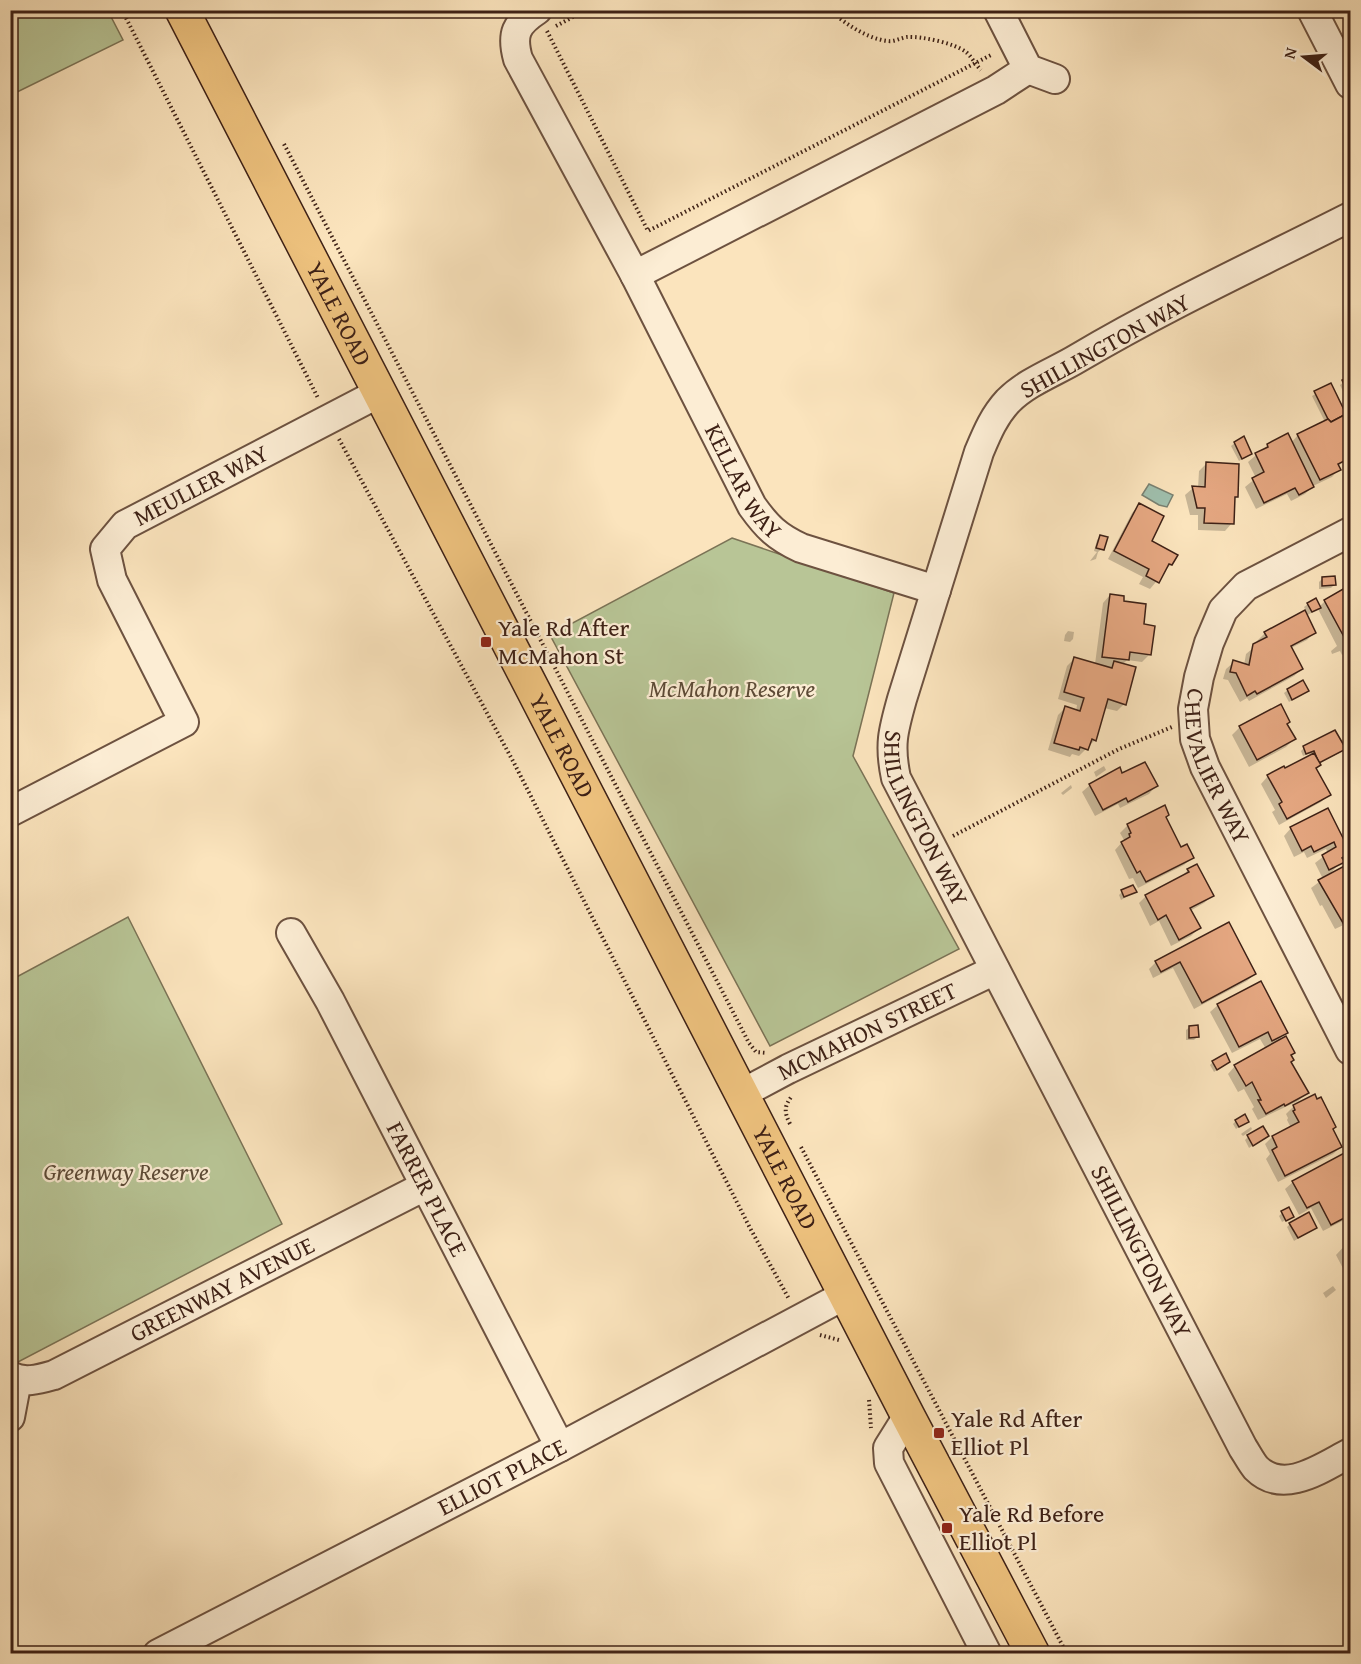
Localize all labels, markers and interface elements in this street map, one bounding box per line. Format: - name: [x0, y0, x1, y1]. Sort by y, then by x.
- north arrow: [1274, 27, 1334, 87]
- text: N: [1277, 44, 1303, 61]
- street label: YALE ROAD: [298, 255, 381, 372]
- street label: SHILLINGTON WAY: [1013, 284, 1196, 407]
- street label: KELLAR WAY: [696, 417, 790, 548]
- street label: MEULLER WAY: [127, 435, 275, 535]
- place label: Yale Rd After McMahon St: [498, 610, 630, 673]
- marker: Yale Rd After McMahon St: [479, 635, 493, 649]
- park label: McMahon Reserve: [649, 671, 816, 706]
- street label: CHEVALIER WAY: [1176, 686, 1259, 850]
- street label: YALE ROAD: [521, 687, 604, 804]
- street label: SHILLINGTON WAY: [875, 728, 977, 912]
- street label: MCMAHON STREET: [771, 973, 963, 1089]
- street label: FARRER PLACE: [378, 1115, 477, 1262]
- street label: YALE ROAD: [744, 1119, 827, 1236]
- park label: Greenway Reserve: [43, 1154, 209, 1189]
- street label: SHILLINGTON WAY: [1082, 1159, 1201, 1344]
- street label: GREENWAY AVENUE: [124, 1227, 320, 1351]
- place label: Yale Rd After Elliot Pl: [951, 1401, 1083, 1464]
- marker: Yale Rd After Elliot Pl: [932, 1426, 946, 1440]
- street label: ELLIOT PLACE: [431, 1429, 572, 1524]
- place label: Yale Rd Before Elliot Pl: [959, 1496, 1104, 1559]
- marker: Yale Rd Before Elliot Pl: [940, 1521, 954, 1535]

